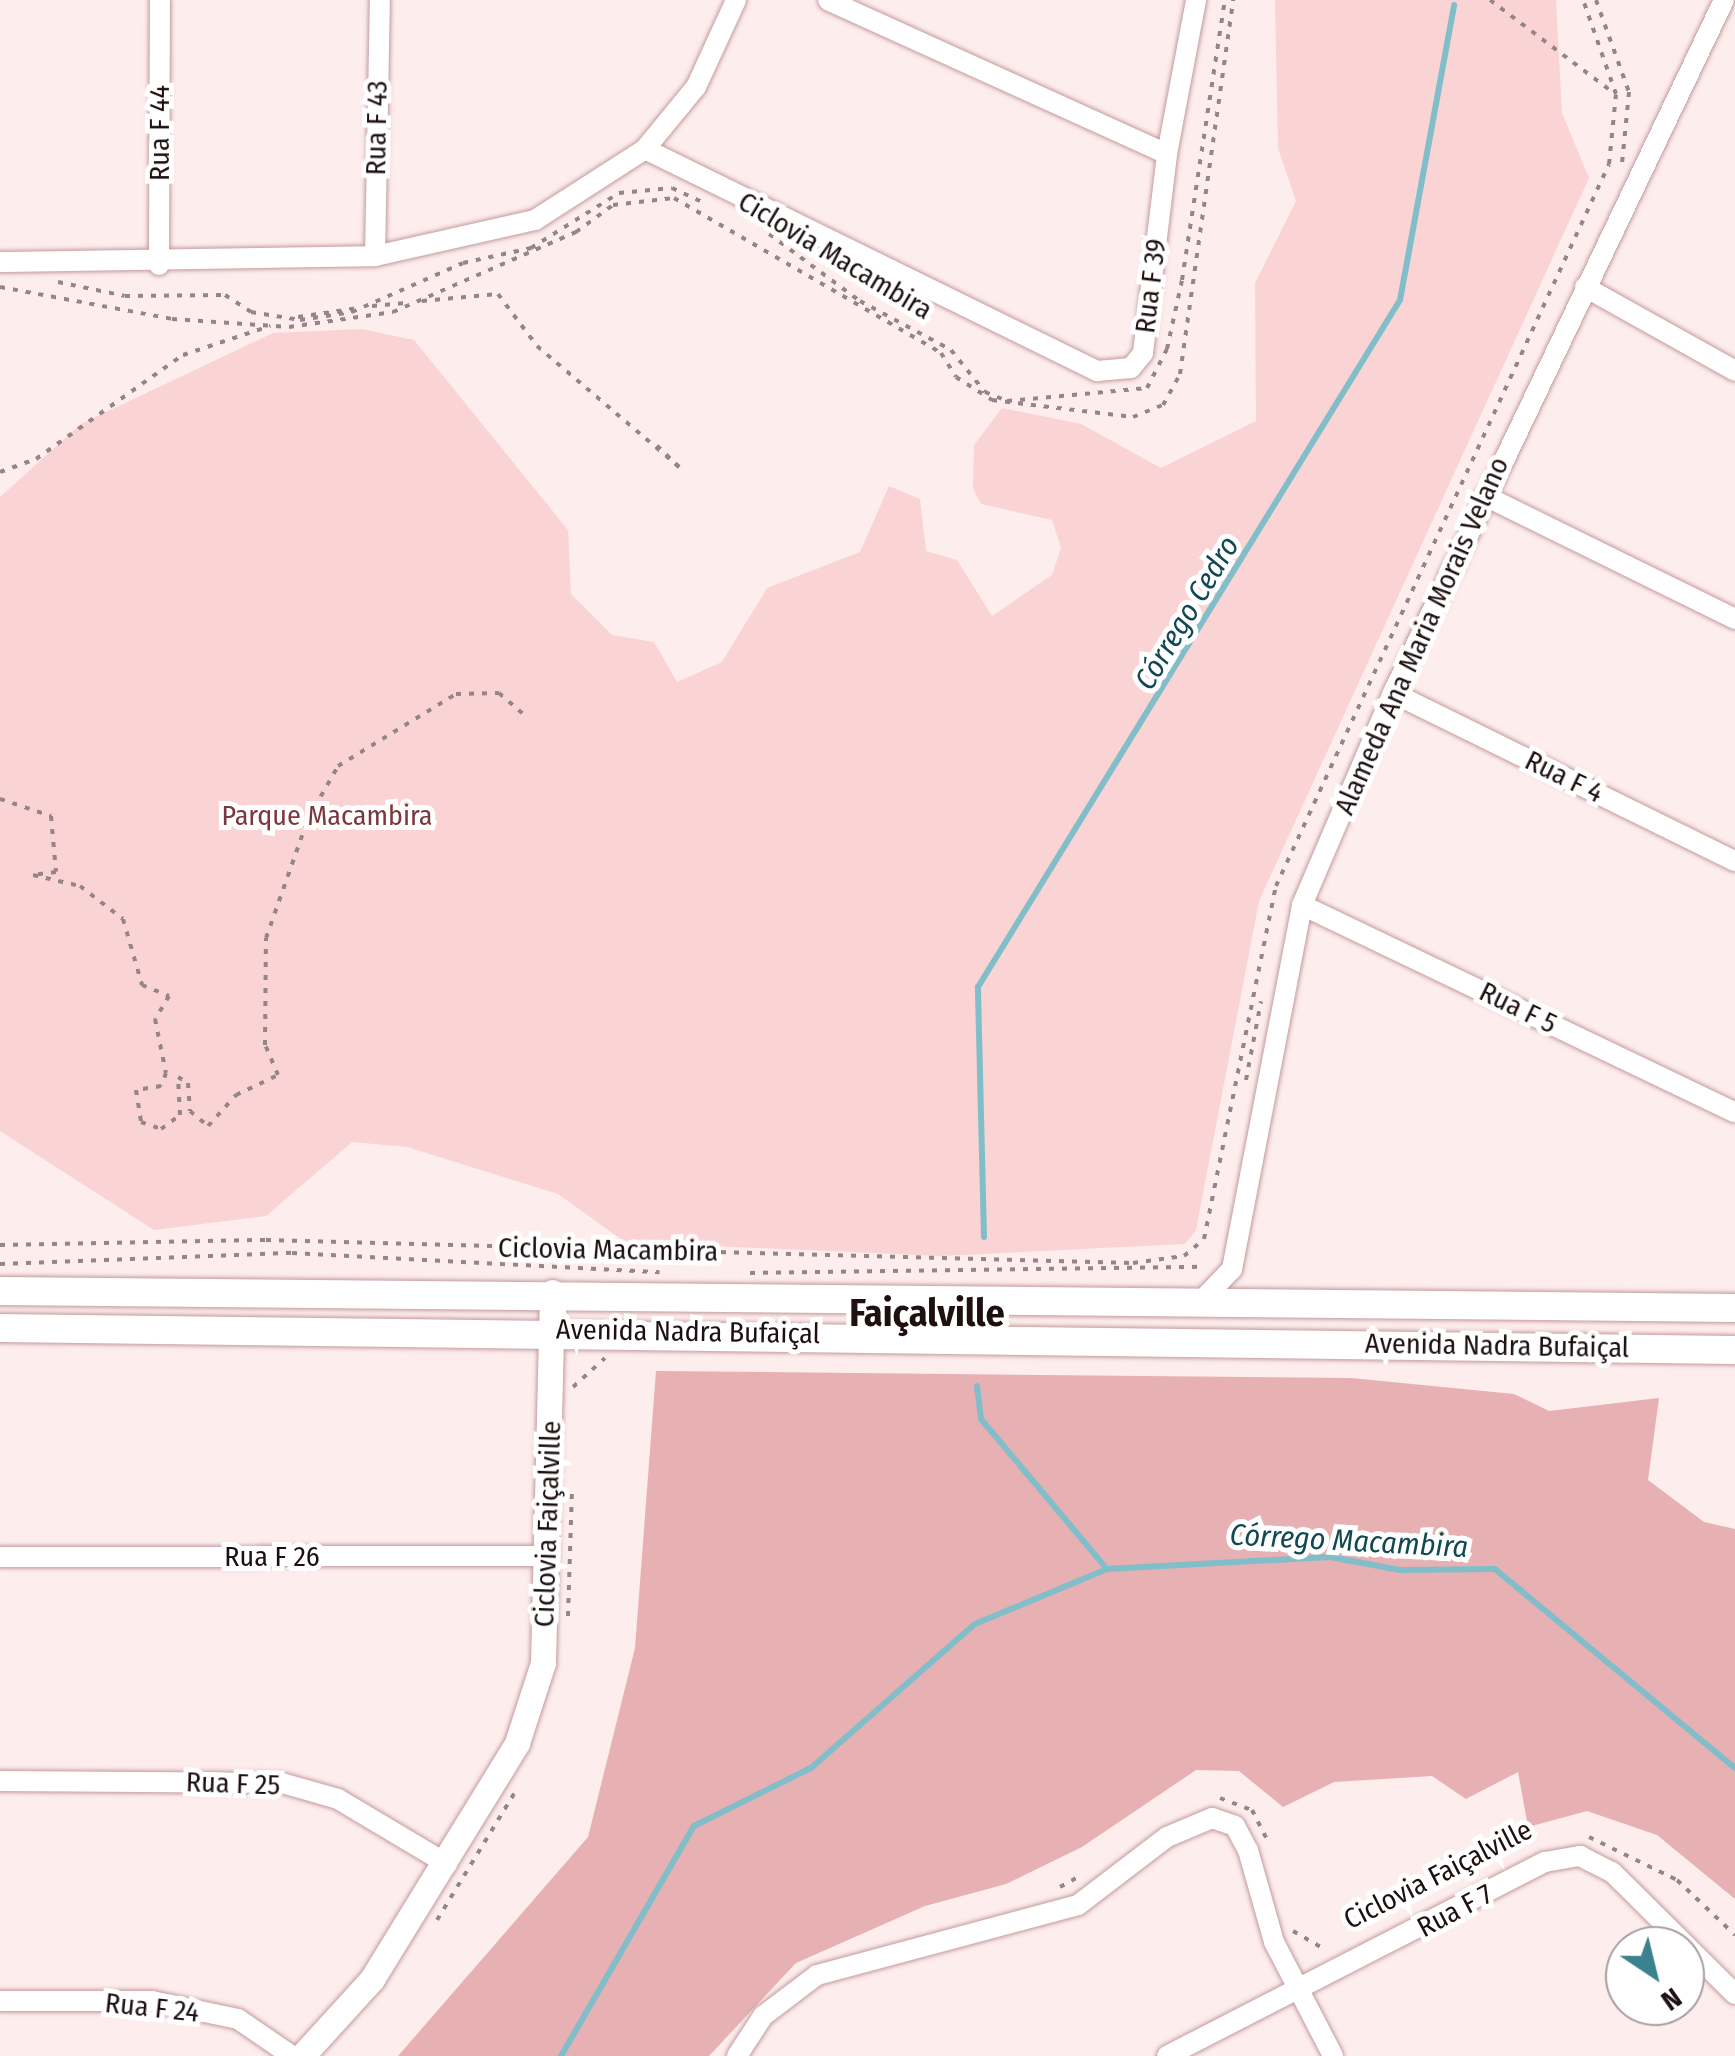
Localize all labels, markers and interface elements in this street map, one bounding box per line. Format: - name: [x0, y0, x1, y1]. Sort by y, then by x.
- street label: Rua F 43: [359, 80, 395, 176]
- street label: Rua F 44: [143, 85, 177, 181]
- street label: Ciclovia Macambira: [732, 185, 938, 327]
- street label: Rua F 39: [1129, 237, 1173, 335]
- street label: Alameda Ana Maria Morais Velano: [1328, 452, 1516, 820]
- water label: Córrego Cedro: [1127, 530, 1247, 696]
- street label: Rua F 4: [1520, 744, 1608, 810]
- park label: Parque Macambira: [221, 799, 433, 833]
- street label: Rua F 5: [1474, 975, 1562, 1041]
- street label: Ciclovia Macambira: [498, 1231, 718, 1269]
- district label: Faiçalville: [849, 1291, 1005, 1337]
- street label: Avenida Nadra Bufaiçal: [556, 1313, 820, 1351]
- street label: Avenida Nadra Bufaiçal: [1365, 1327, 1629, 1365]
- street label: Ciclovia Faiçalville: [528, 1420, 568, 1628]
- water label: Córrego Macambira: [1229, 1517, 1469, 1565]
- street label: Rua F 26: [224, 1540, 320, 1574]
- street label: Rua F 25: [185, 1766, 281, 1802]
- street label: Ciclovia Faiçalville: [1338, 1813, 1538, 1937]
- street label: Rua F 7: [1412, 1877, 1498, 1945]
- north arrow: [1605, 1926, 1705, 2026]
- text: N: [1655, 1981, 1688, 2018]
- street label: Rua F 24: [103, 1986, 201, 2030]

